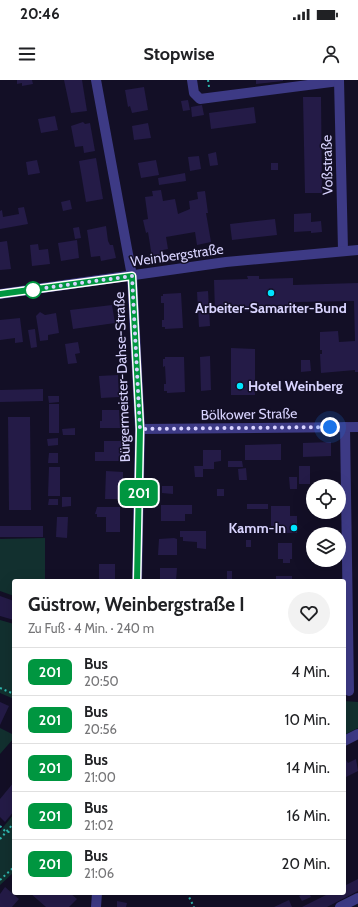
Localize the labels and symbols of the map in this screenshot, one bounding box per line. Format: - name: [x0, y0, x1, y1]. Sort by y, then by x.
- street label: Voßstraße: [317, 135, 337, 195]
- street label: Weinbergstraße: [129, 240, 225, 270]
- unlabelled marker: [24, 281, 42, 299]
- marker: Arbeiter-Samariter-Bund: [266, 288, 276, 298]
- street label: Bürgermeister-Dahse-Straße: [110, 291, 134, 463]
- place label: Arbeiter-Samariter-Bund: [195, 299, 347, 317]
- place label: Hotel Weinberg: [248, 377, 343, 395]
- marker: Hotel Weinberg: [235, 381, 245, 391]
- street label: Bölkower Straße: [201, 404, 297, 424]
- your location: [320, 417, 340, 437]
- line badge: 201: [116, 480, 162, 506]
- place label: Kamm-In: [229, 519, 286, 537]
- marker: Kamm-In: [289, 523, 299, 533]

